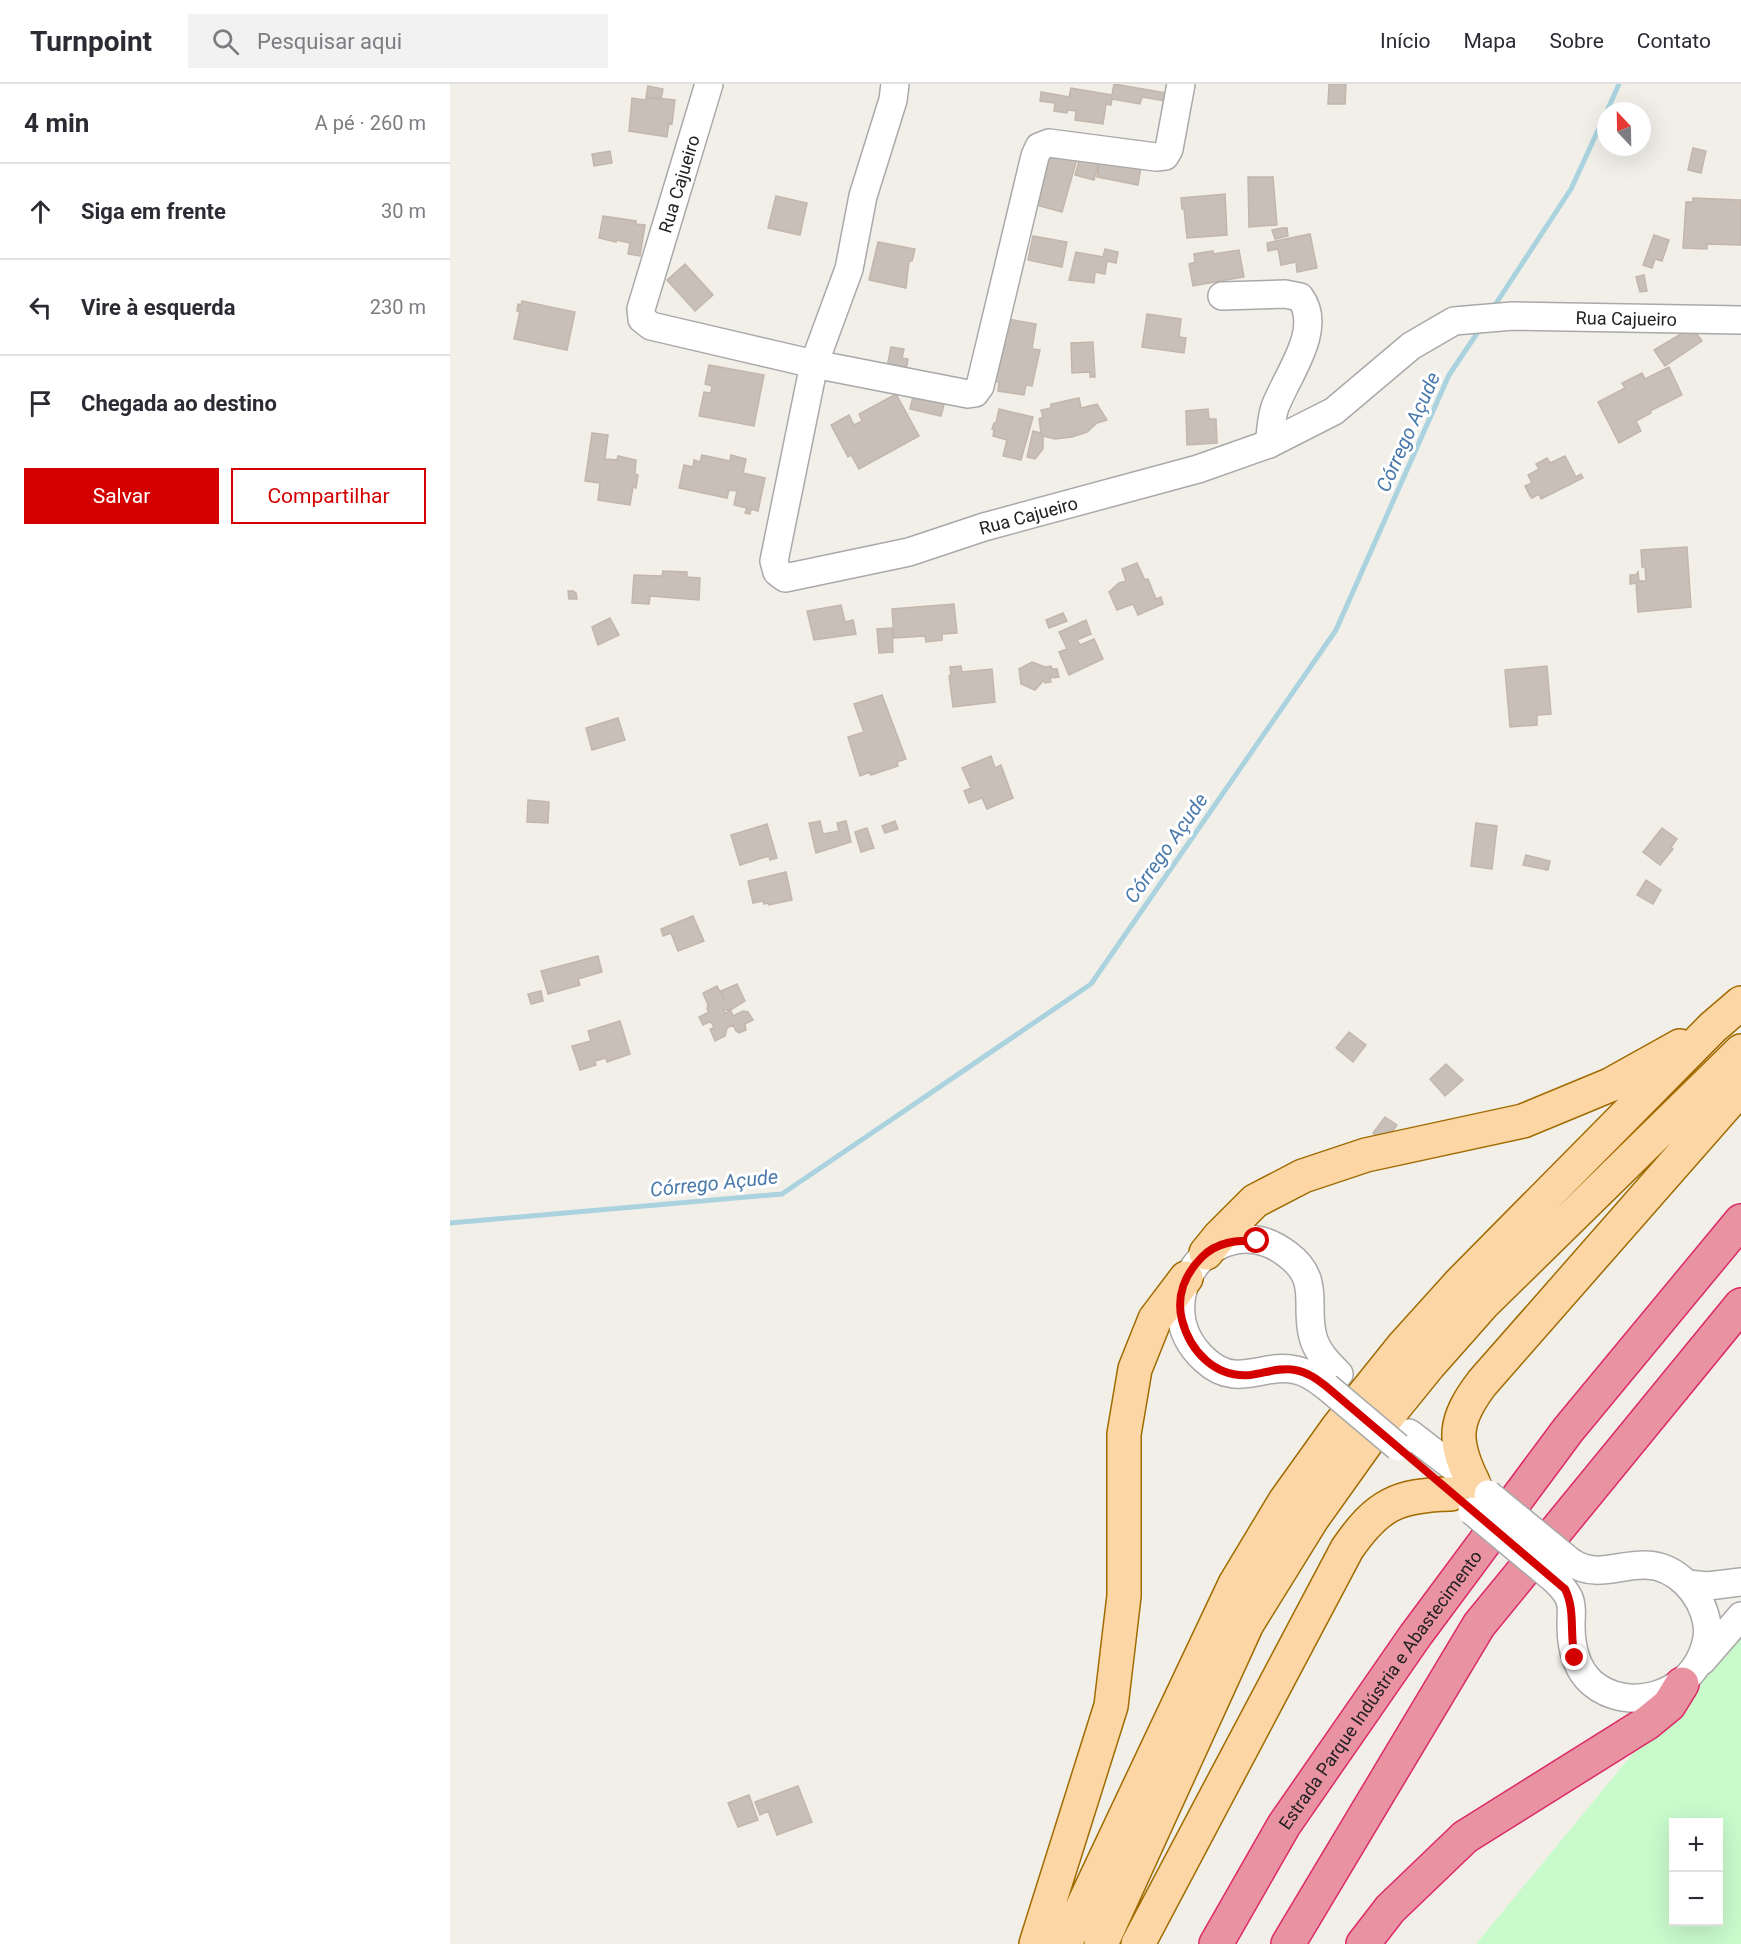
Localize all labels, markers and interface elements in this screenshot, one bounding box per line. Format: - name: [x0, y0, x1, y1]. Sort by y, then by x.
- search box: [188, 14, 608, 68]
- text: Turnpoint: [30, 25, 152, 58]
- icon: search: [209, 25, 242, 58]
- text: Pesquisar aqui: [257, 29, 402, 54]
- text: Início: [1380, 29, 1431, 53]
- text: Mapa: [1464, 29, 1517, 53]
- text: Sobre: [1550, 29, 1604, 53]
- text: Contato: [1637, 29, 1711, 53]
- north arrow: [1597, 102, 1651, 156]
- text: 4 min: [24, 108, 89, 138]
- text: A pé · 260 m: [315, 111, 426, 135]
- street label: Rua Cajueiro: [654, 133, 704, 235]
- icon: ahead: [24, 195, 57, 228]
- text: Siga em frente: [81, 199, 226, 224]
- text: 30 m: [381, 199, 426, 223]
- icon: left: [24, 291, 57, 324]
- text: Vire à esquerda: [81, 295, 235, 320]
- text: 230 m: [370, 295, 426, 319]
- street label: Rua Cajueiro: [1576, 307, 1677, 329]
- water label: Córrego Açude: [1371, 368, 1445, 496]
- icon: arrive: [24, 387, 57, 420]
- text: Chegada ao destino: [81, 391, 277, 416]
- button: Salvar: [24, 468, 219, 524]
- button: Compartilhar: [231, 468, 426, 524]
- street label: Rua Cajueiro: [977, 492, 1080, 538]
- water label: Córrego Açude: [1119, 788, 1213, 908]
- water label: Córrego Açude: [649, 1164, 779, 1202]
- route start: [1243, 1227, 1269, 1253]
- street label: Estrada Parque Indústria e Abastecimento: [1274, 1546, 1486, 1833]
- route end: [1561, 1644, 1587, 1670]
- map controls: [1669, 1818, 1723, 1926]
- button: +: [1669, 1818, 1723, 1872]
- button: −: [1669, 1872, 1723, 1926]

